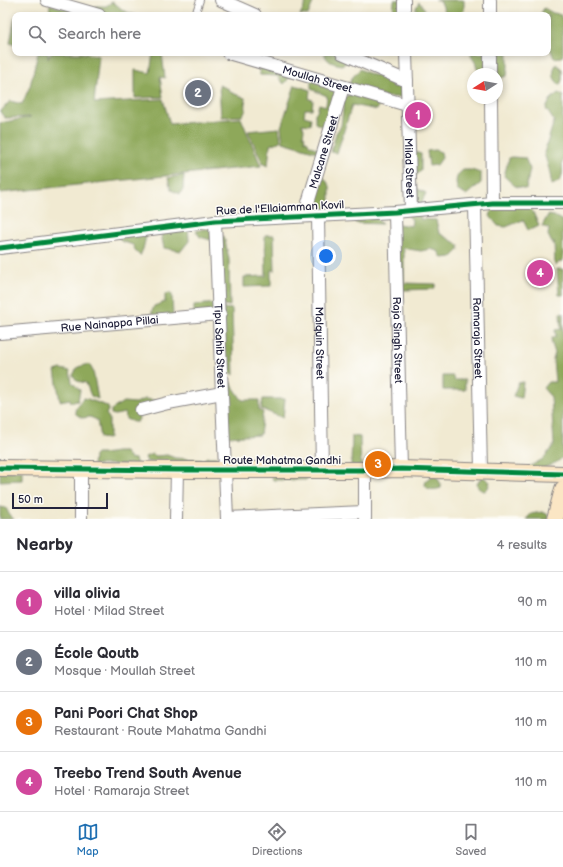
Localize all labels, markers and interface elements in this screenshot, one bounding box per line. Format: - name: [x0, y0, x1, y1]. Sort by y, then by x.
- search box: [12, 12, 551, 56]
- icon: search: [26, 23, 48, 45]
- text: Search here: [58, 25, 141, 44]
- street label: Moullah Street: [281, 63, 354, 95]
- north arrow: [467, 68, 503, 104]
- pin: 2: [185, 78, 211, 108]
- pin: 1: [405, 100, 431, 130]
- street label: Malcane Street: [306, 113, 341, 190]
- street label: Milad Street: [402, 138, 417, 199]
- street label: Rue de l'Ellaiamman Kovil: [216, 198, 344, 218]
- your location: [316, 246, 336, 266]
- pin: 4: [527, 258, 553, 288]
- street label: Raja Singh Street: [390, 297, 406, 384]
- street label: Ramaraja Street: [471, 297, 485, 379]
- street label: Tipu Sahib Street: [212, 303, 228, 389]
- street label: Malquin Street: [313, 307, 327, 380]
- street label: Rue Nainappa Pillai: [60, 313, 159, 334]
- pin: 3: [365, 449, 391, 479]
- street label: Route Mahatma Gandhi: [223, 454, 341, 467]
- scale bar: [12, 491, 108, 510]
- text: 50 m: [18, 493, 43, 506]
- text: Nearby: [16, 535, 73, 555]
- text: 4 results: [497, 537, 547, 553]
- text: villa olivia: [54, 584, 120, 603]
- text: 1: [26, 594, 32, 610]
- text: 90 m: [518, 594, 547, 610]
- text: Hotel · Milad Street: [54, 603, 164, 619]
- text: École Qoutb: [54, 644, 139, 663]
- text: 2: [25, 654, 33, 670]
- text: 110 m: [515, 654, 547, 670]
- text: Mosque · Moullah Street: [54, 663, 195, 679]
- text: Pani Poori Chat Shop: [54, 704, 198, 723]
- text: 3: [25, 714, 33, 730]
- text: 110 m: [515, 714, 547, 730]
- text: Restaurant · Route Mahatma Gandhi: [54, 723, 267, 739]
- text: Treebo Trend South Avenue: [54, 764, 242, 783]
- text: 4: [25, 774, 33, 790]
- text: 110 m: [515, 774, 547, 790]
- text: Hotel · Ramaraja Street: [54, 783, 189, 799]
- tab: Map: [77, 821, 99, 858]
- tab: Directions: [252, 821, 302, 858]
- tab: Saved: [456, 821, 486, 858]

